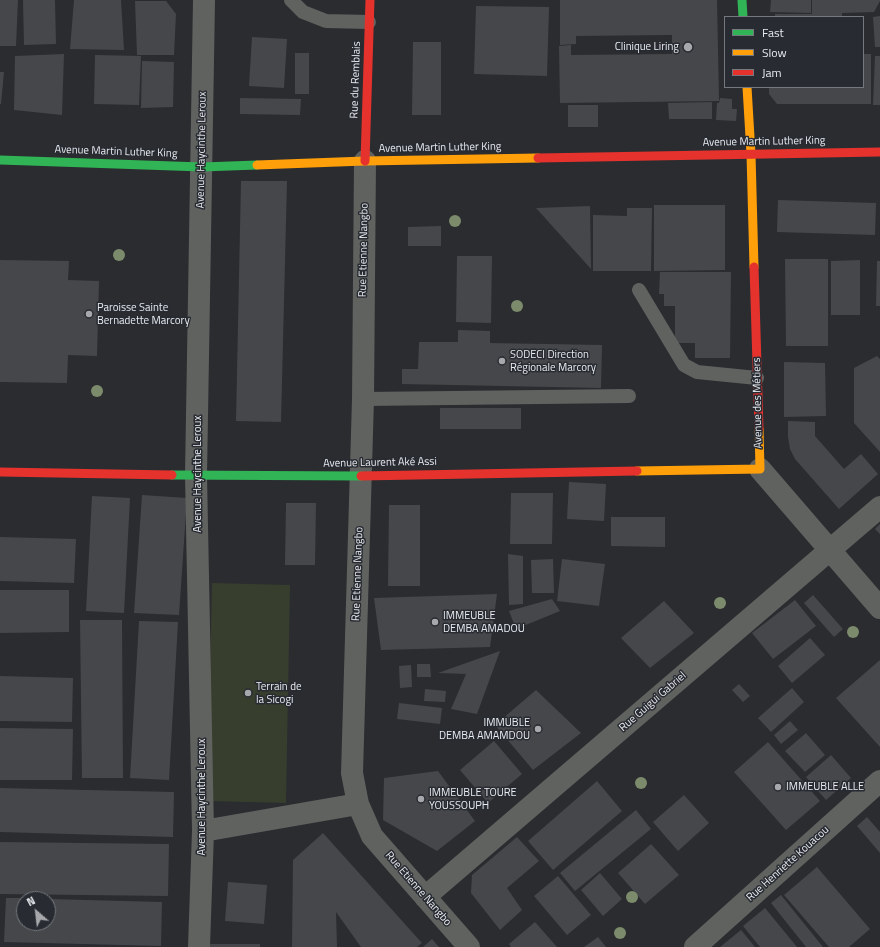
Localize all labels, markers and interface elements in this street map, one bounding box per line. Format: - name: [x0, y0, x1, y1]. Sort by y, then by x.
- legend: [724, 16, 864, 88]
- text: Fast: [762, 23, 784, 42]
- place label: Clinique Liring: [615, 40, 679, 54]
- street label: Rue du Remblais: [348, 41, 364, 119]
- marker: Clinique Liring: [682, 41, 694, 53]
- text: Slow: [762, 43, 787, 62]
- text: Jam: [762, 63, 782, 82]
- street label: Avenue Haycinthe Leroux: [194, 91, 210, 209]
- street label: Avenue Martin Luther King: [702, 134, 826, 150]
- street label: Avenue Martin Luther King: [378, 140, 502, 156]
- street label: Avenue Martin Luther King: [54, 143, 178, 161]
- street label: Rue Etienne Nangbo: [357, 203, 371, 297]
- place label: Paroisse Sainte Bernadette Marcory: [97, 301, 190, 327]
- marker: Paroisse Sainte Bernadette Marcory: [84, 309, 94, 319]
- place label: SODECI Direction Régionale Marcory: [510, 348, 596, 374]
- marker: SODECI Direction Régionale Marcory: [497, 356, 507, 366]
- street label: Avenue des Métiers: [751, 357, 765, 449]
- street label: Avenue Haycinthe Leroux: [191, 416, 205, 532]
- street label: Avenue Laurent Aké Assi: [323, 455, 437, 471]
- street label: Rue Etienne Nangbo: [350, 527, 366, 621]
- place label: IMMEUBLE DEMBA AMADOU: [443, 609, 525, 635]
- marker: IMMEUBLE DEMBA AMADOU: [430, 617, 440, 627]
- street label: Rue Guigui Gabriel: [617, 669, 689, 735]
- place label: Terrain de la Sicogi: [256, 680, 302, 706]
- marker: Terrain de la Sicogi: [243, 688, 253, 698]
- place label: IMMUBLE DEMBA AMAMDOU: [439, 716, 530, 742]
- marker: IMMUBLE DEMBA AMAMDOU: [533, 724, 543, 734]
- street label: Avenue Haycinthe Leroux: [195, 739, 209, 855]
- place label: IMMEUBLE ALLE: [786, 780, 864, 794]
- marker: IMMEUBLE ALLE: [773, 782, 783, 792]
- place label: IMMEUBLE TOURE YOUSSOUPH: [429, 786, 517, 812]
- marker: IMMEUBLE TOURE YOUSSOUPH: [416, 794, 426, 804]
- street label: Rue Henriette Kouacou: [744, 823, 832, 905]
- street label: Rue Etienne Nangbo: [382, 849, 454, 929]
- north arrow: [16, 891, 56, 931]
- text: N: [24, 892, 38, 910]

